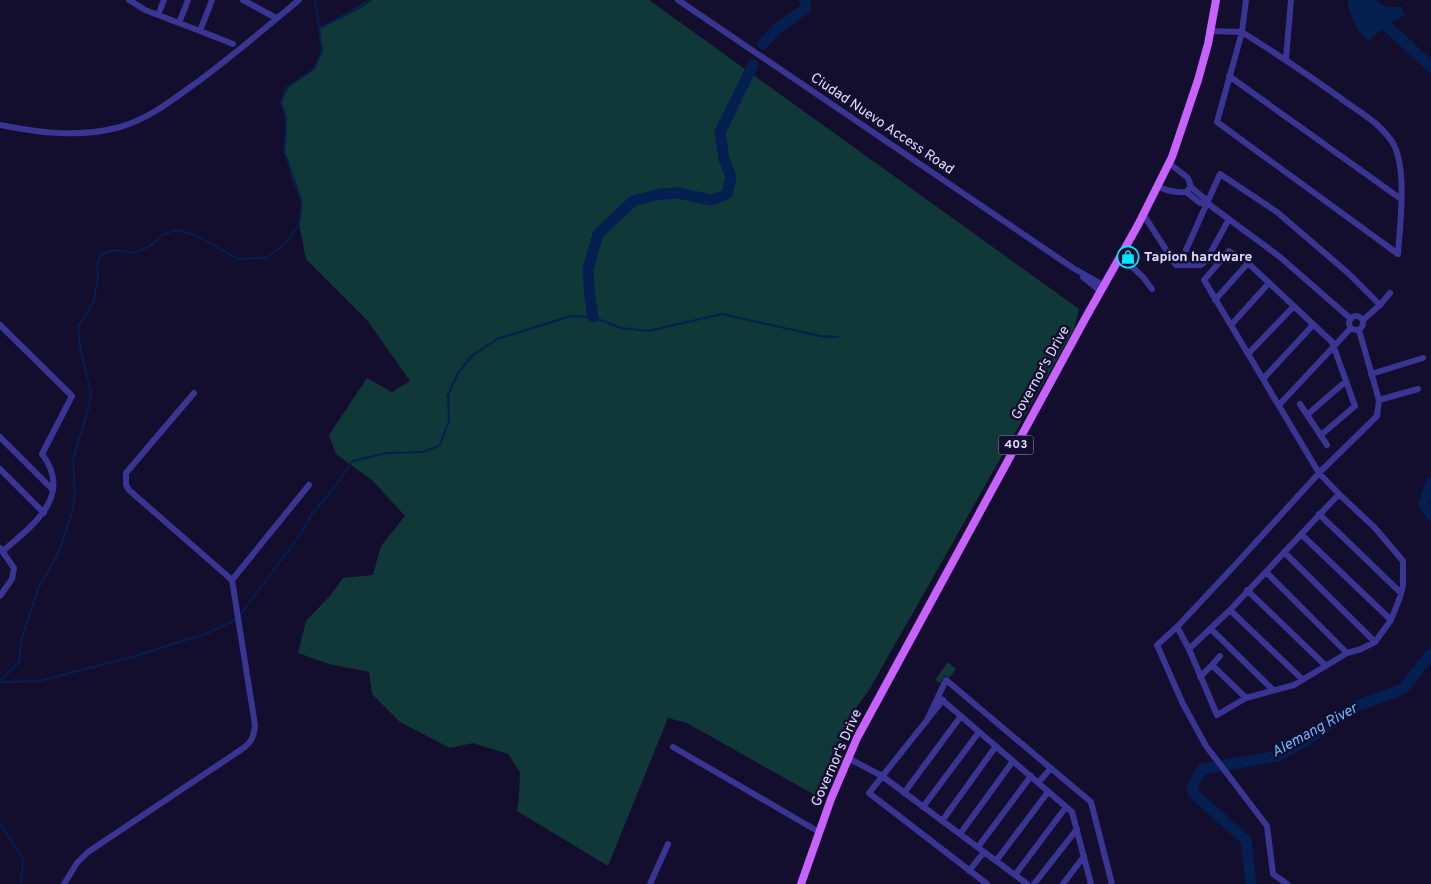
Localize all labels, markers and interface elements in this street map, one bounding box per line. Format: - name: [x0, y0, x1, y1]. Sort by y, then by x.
- street label: Ciudad Nuevo Access Road: [807, 70, 957, 178]
- shop icon: Tapion hardware: [1116, 245, 1140, 269]
- place label: Tapion hardware: [1144, 249, 1252, 266]
- street label: Governor's Drive: [1008, 323, 1074, 423]
- road number: 403: [998, 436, 1034, 454]
- water label: Alemang River: [1269, 699, 1362, 762]
- street label: Governor's Drive: [808, 707, 866, 809]

